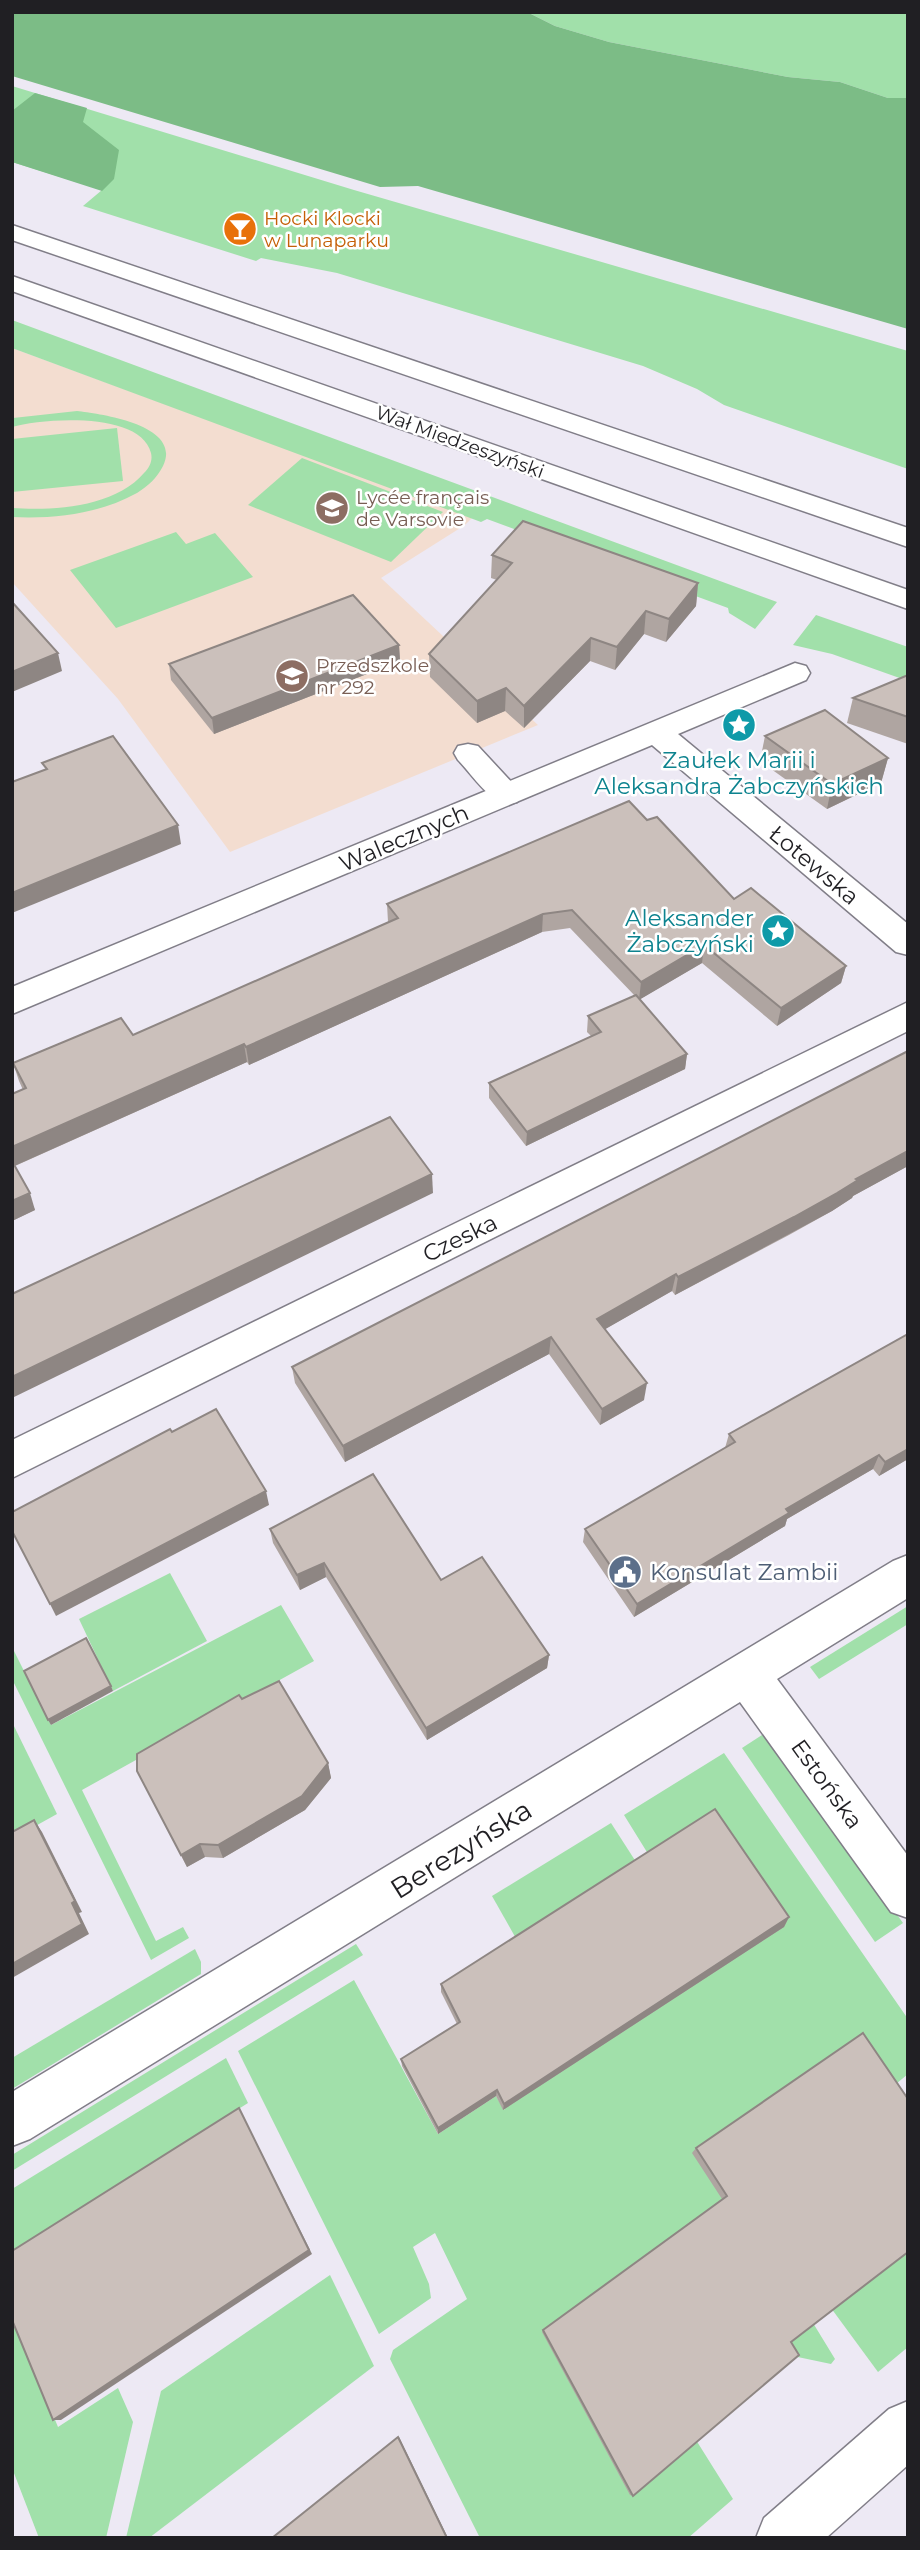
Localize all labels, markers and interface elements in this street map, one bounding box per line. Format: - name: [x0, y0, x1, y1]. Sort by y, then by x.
- place label: Hocki Klocki w Lunaparku: [264, 207, 389, 252]
- bar icon: Hocki Klocki w Lunaparku: [221, 210, 259, 248]
- street label: Wał Miedzeszyński: [373, 401, 547, 483]
- place label: Lycée français de Varsovie: [356, 486, 489, 531]
- school or university icon: Lycée français de Varsovie: [313, 489, 351, 527]
- place label: Przedszkole nr 292: [316, 654, 429, 699]
- school or university icon: Przedszkole nr 292: [273, 657, 311, 695]
- place icon: Zaułek Marii i Aleksandra Żabczyńskich: [720, 706, 758, 744]
- place label: Zaułek Marii i Aleksandra Żabczyńskich: [594, 746, 884, 800]
- street label: Walecznych: [335, 798, 473, 878]
- street label: Łotewska: [763, 819, 865, 911]
- place label: Aleksander Żabczyński: [625, 904, 754, 958]
- place icon: Aleksander Żabczyński: [759, 912, 797, 950]
- street label: Czeska: [418, 1208, 502, 1268]
- public building icon: Konsulat Zambii: [606, 1553, 644, 1591]
- place label: Konsulat Zambii: [650, 1558, 839, 1586]
- street label: Estońska: [785, 1734, 869, 1834]
- street label: Berezyńska: [384, 1792, 538, 1906]

